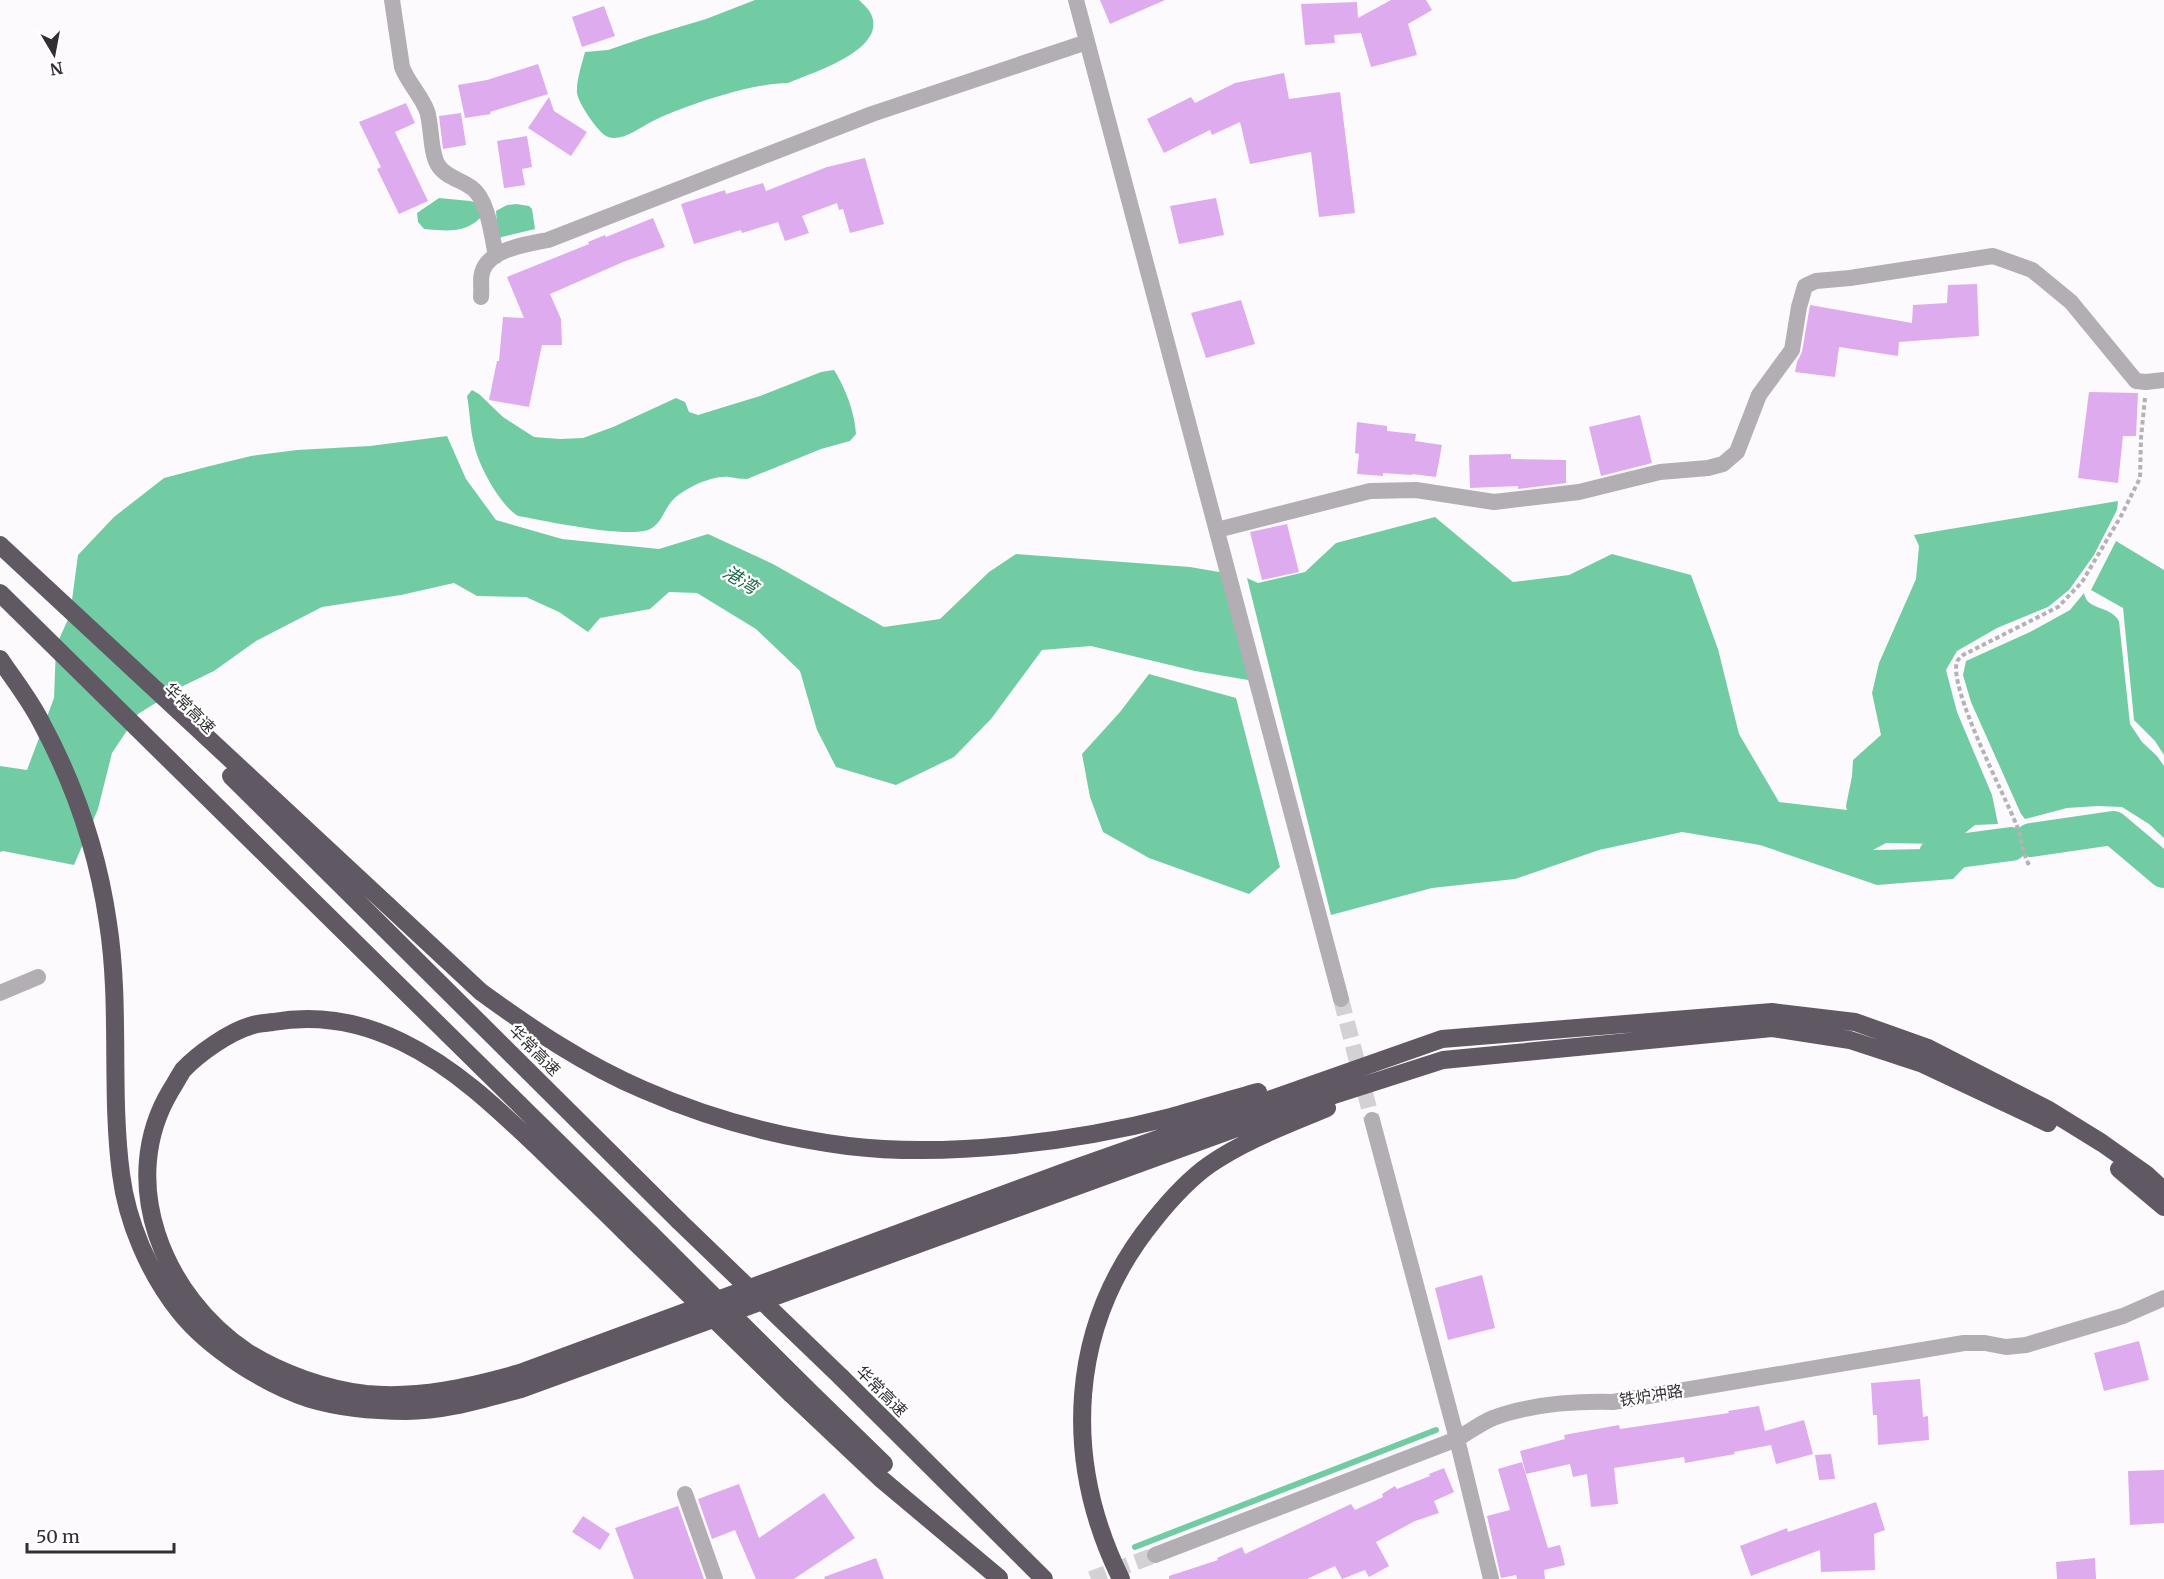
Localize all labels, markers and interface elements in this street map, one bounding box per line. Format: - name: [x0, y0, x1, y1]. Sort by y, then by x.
- north arrow: [24, 24, 84, 84]
- text: N: [48, 58, 65, 80]
- water label: 港湾: [719, 560, 764, 600]
- street label: 华常高速: [160, 678, 220, 738]
- street label: 华常高速: [505, 1020, 565, 1080]
- street label: 华常高速: [852, 1361, 912, 1421]
- street label: 铁炉冲路: [1618, 1380, 1684, 1410]
- scale bar: [27, 1516, 174, 1554]
- text: 50 m: [36, 1525, 80, 1548]

